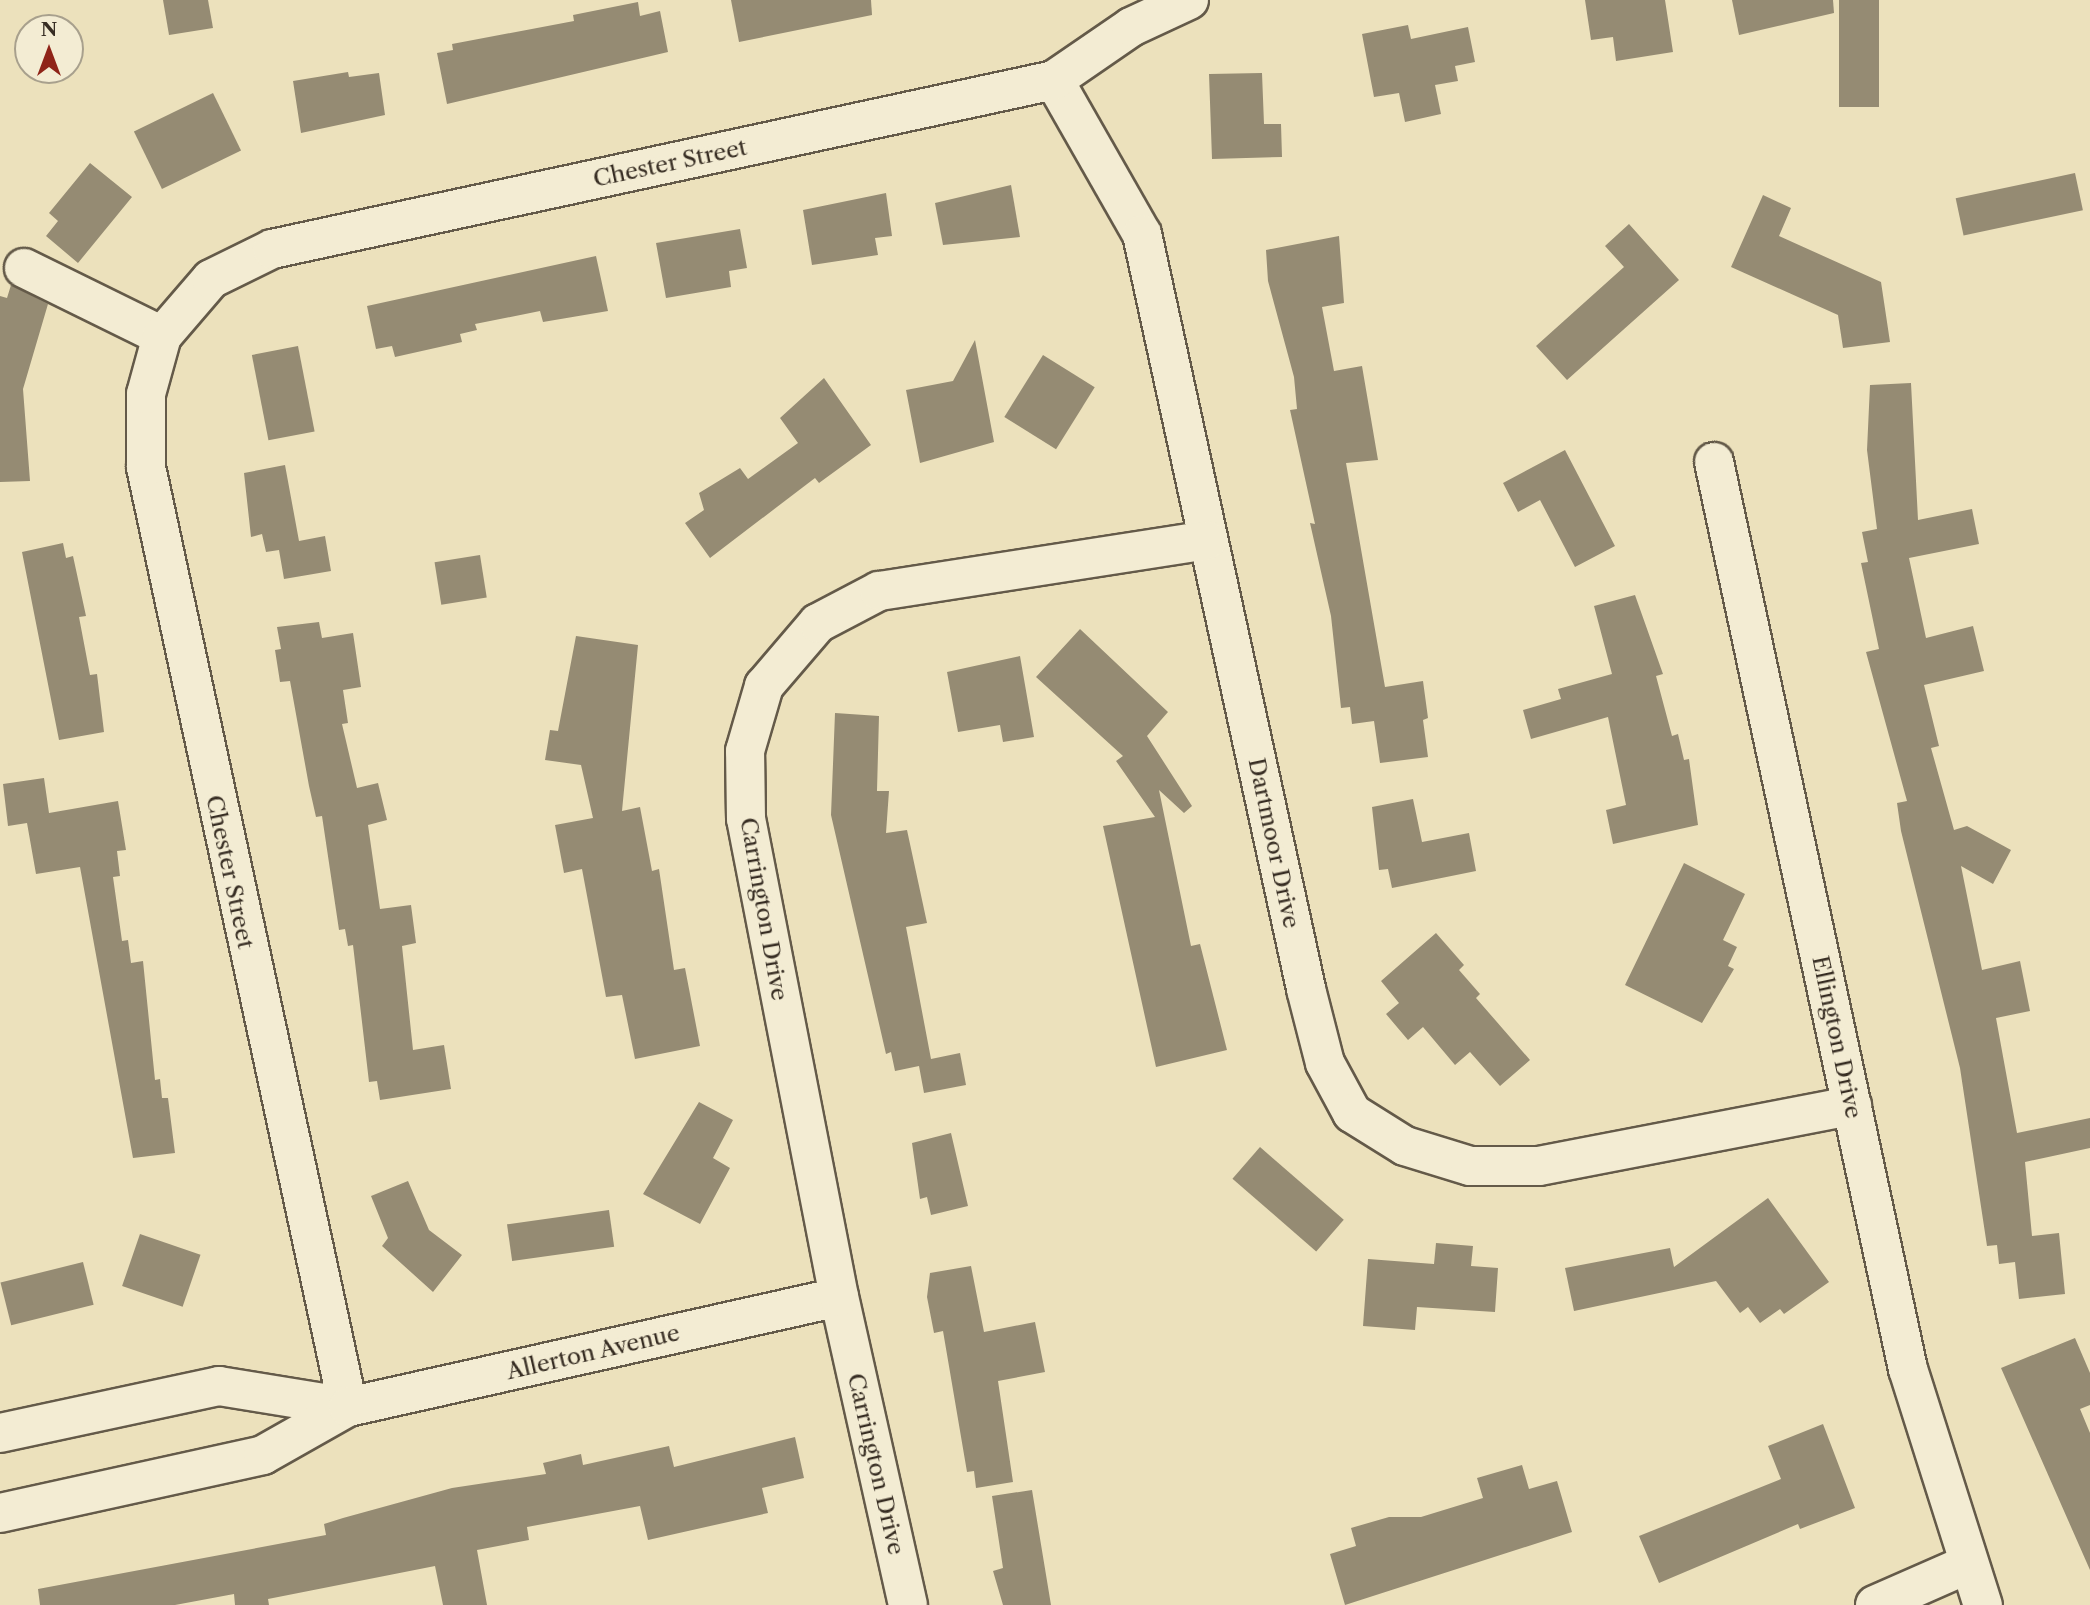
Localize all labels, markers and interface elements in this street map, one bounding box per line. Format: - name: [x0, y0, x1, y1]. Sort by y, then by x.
- north arrow: [14, 14, 84, 84]
- text: N: [41, 18, 57, 41]
- street label: Chester Street: [590, 133, 750, 193]
- street label: Dartmoor Drive: [1242, 755, 1306, 931]
- street label: Chester Street: [200, 792, 260, 952]
- street label: Carrington Drive: [734, 815, 794, 1003]
- street label: Ellington Drive: [1806, 953, 1868, 1121]
- street label: Allerton Avenue: [503, 1319, 683, 1385]
- street label: Carrington Drive: [842, 1371, 910, 1557]

